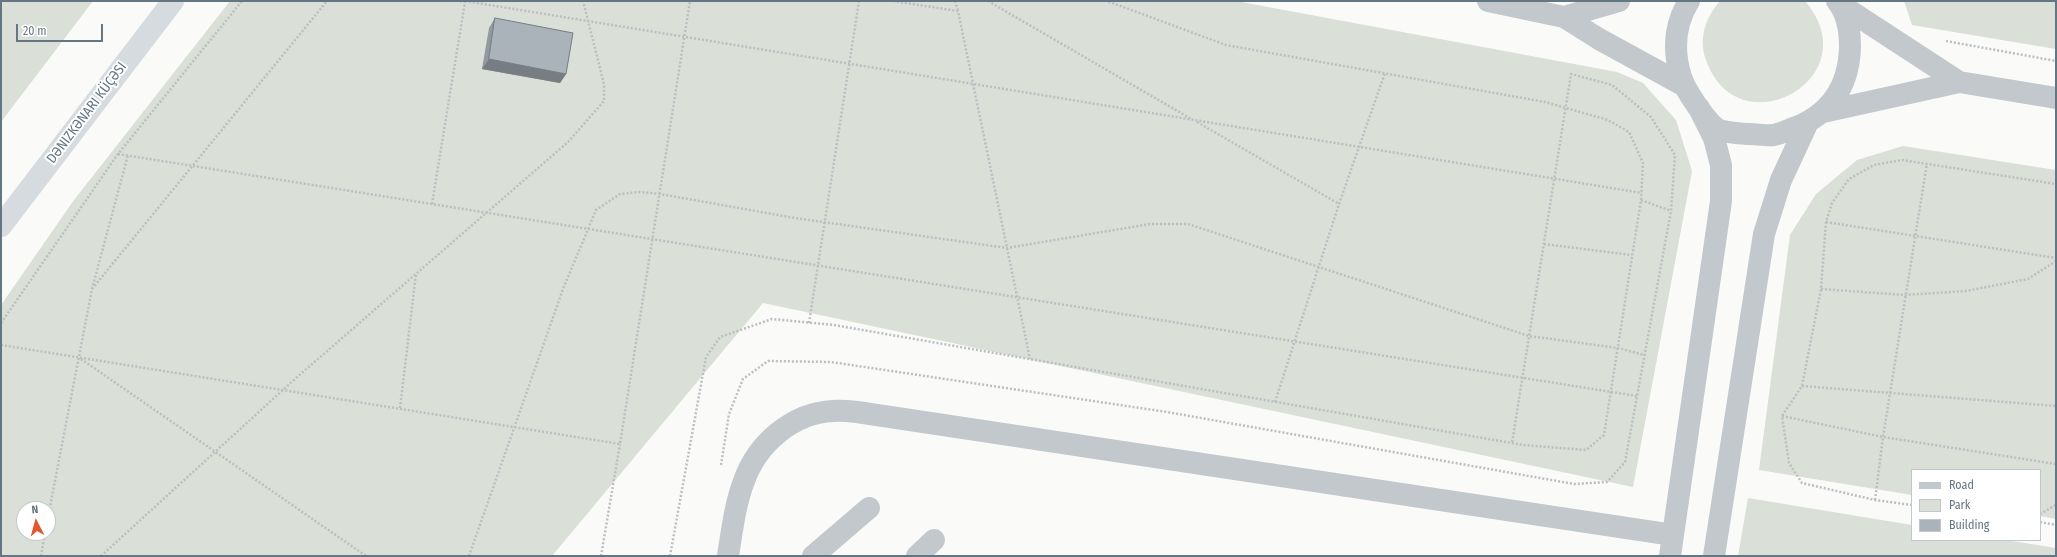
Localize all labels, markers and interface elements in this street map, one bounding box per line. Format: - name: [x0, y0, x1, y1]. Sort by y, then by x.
- scale bar: [18, 16, 105, 42]
- text: 20 m: [23, 24, 47, 38]
- street label: DƏNIZKƏNARI KÜÇƏSI: [44, 59, 130, 167]
- legend: [1911, 469, 2041, 541]
- text: Road: [1949, 478, 1974, 492]
- text: Park: [1949, 498, 1970, 512]
- north arrow: [16, 501, 56, 541]
- text: N: [31, 503, 39, 516]
- text: Building: [1949, 518, 1989, 532]

